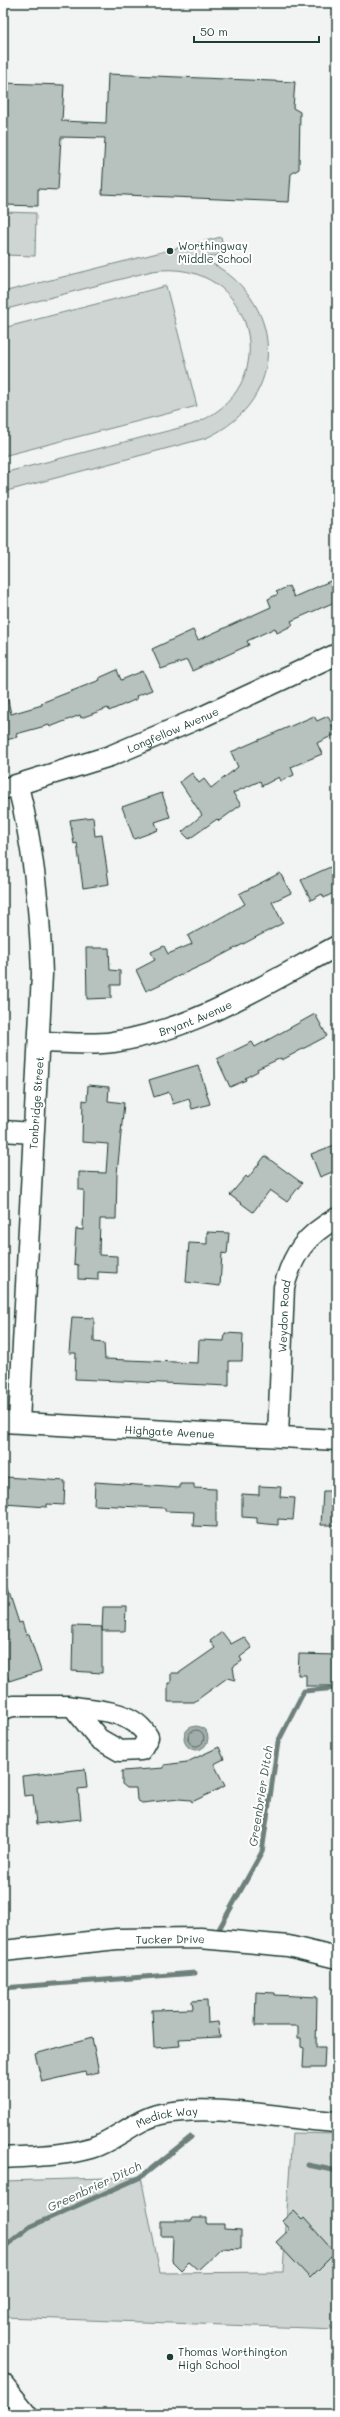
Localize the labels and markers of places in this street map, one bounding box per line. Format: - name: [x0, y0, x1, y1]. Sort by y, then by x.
- place label: Worthingway Middle School: [178, 238, 252, 266]
- marker: Worthingway Middle School: [165, 246, 175, 256]
- place label: Thomas Worthington High School: [178, 2344, 287, 2372]
- marker: Thomas Worthington High School: [165, 2352, 175, 2362]

